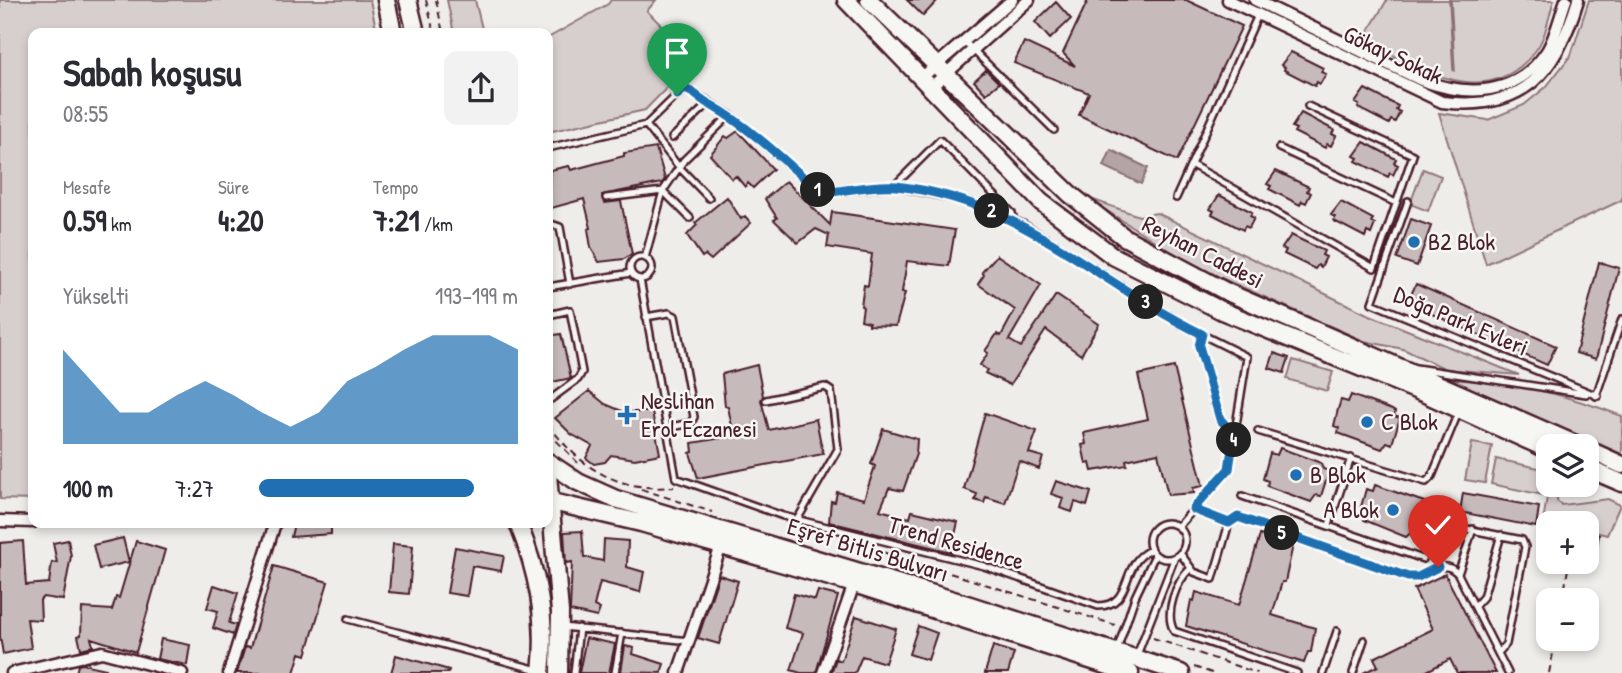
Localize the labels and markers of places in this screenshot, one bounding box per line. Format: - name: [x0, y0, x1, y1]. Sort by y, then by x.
- pin: [647, 23, 707, 95]
- pin: 1: [800, 172, 836, 208]
- pin: 2: [974, 194, 1010, 228]
- place label: B2 Blok: [1428, 225, 1495, 257]
- marker: B2 Blok: [1406, 234, 1422, 250]
- pin: 3: [1128, 284, 1164, 320]
- place label: Neslihan Erol Eczanesi: [641, 384, 757, 444]
- place label: C Blok: [1381, 405, 1438, 437]
- marker: Neslihan Erol Eczanesi: [619, 407, 635, 423]
- marker: C Blok: [1359, 414, 1375, 430]
- pin: 4: [1216, 422, 1252, 458]
- place label: B Blok: [1310, 458, 1366, 490]
- marker: B Blok: [1288, 467, 1304, 483]
- place label: A Blok: [1324, 493, 1379, 525]
- pin: [1408, 495, 1468, 567]
- marker: A Blok: [1385, 502, 1401, 518]
- pin: 5: [1264, 516, 1300, 550]

